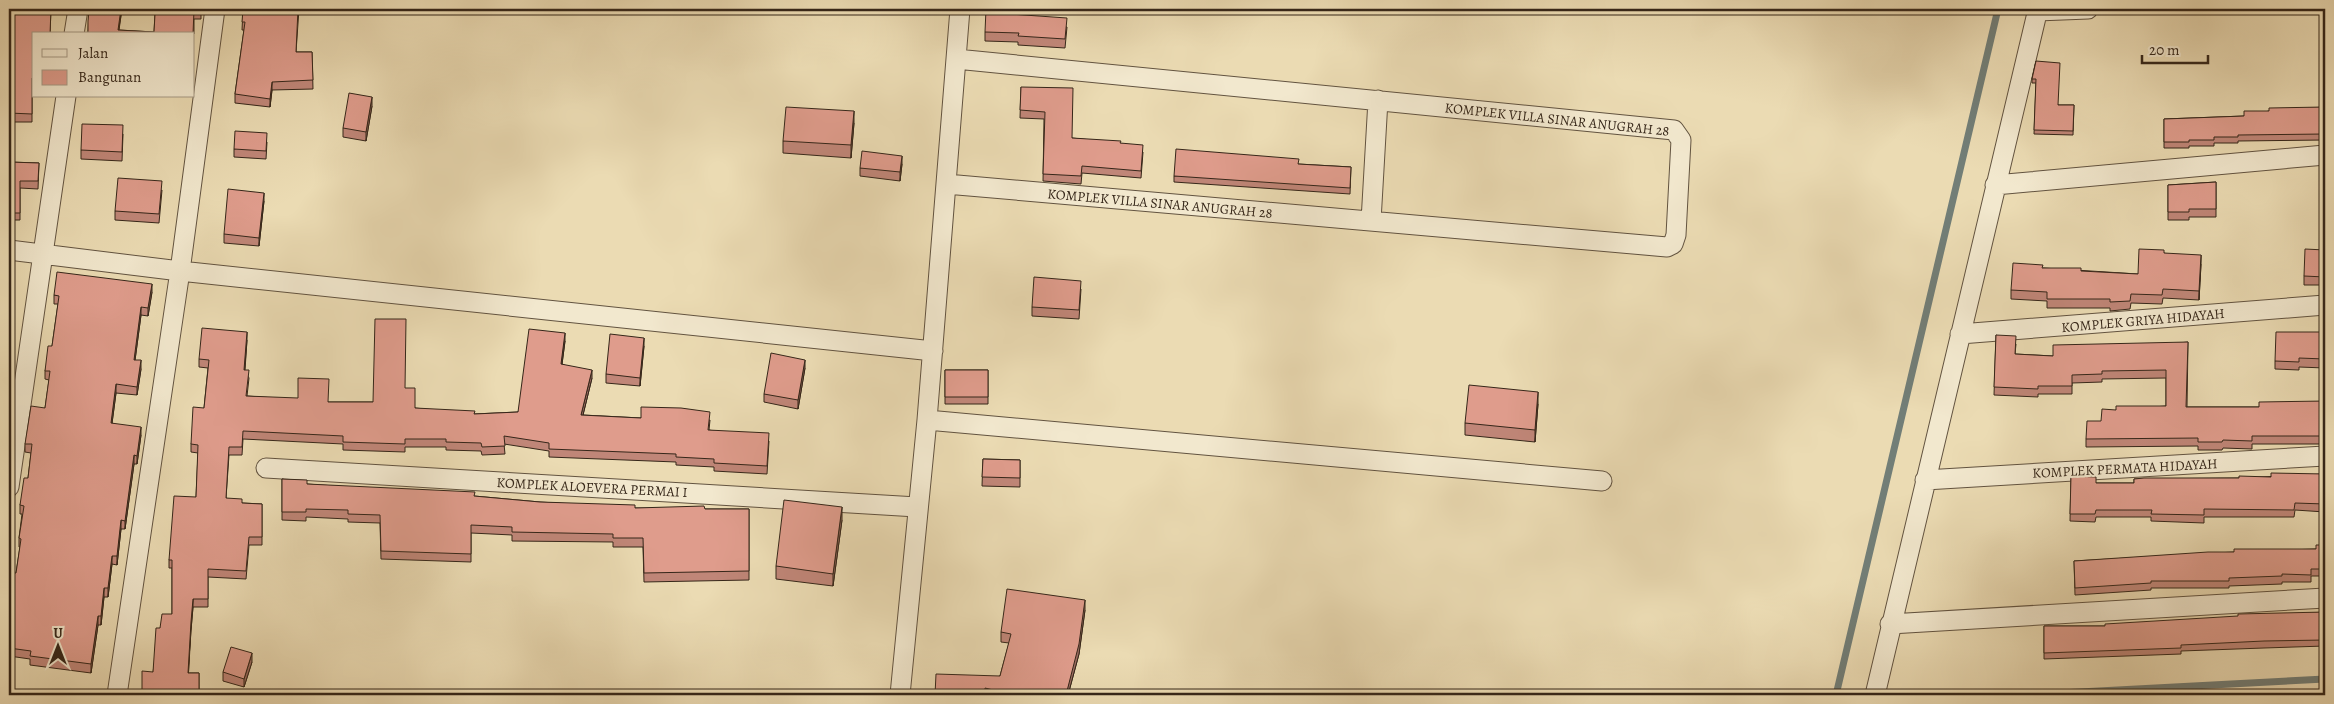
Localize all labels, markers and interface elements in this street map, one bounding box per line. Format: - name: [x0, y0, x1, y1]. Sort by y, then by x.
- legend: [32, 32, 195, 98]
- scale bar: [2142, 32, 2208, 64]
- text: 20 m: [2149, 40, 2180, 60]
- text: Jalan: [78, 43, 108, 63]
- text: Bangunan: [78, 67, 141, 87]
- street label: KOMPLEK VILLA SINAR ANUGRAH 28: [1444, 98, 1670, 141]
- street label: KOMPLEK VILLA SINAR ANUGRAH 28: [1047, 184, 1273, 223]
- street label: KOMPLEK GRIYA HIDAYAH: [2061, 304, 2226, 337]
- street label: KOMPLEK PERMATA HIDAYAH: [2032, 454, 2218, 483]
- street label: KOMPLEK ALOEVERA PERMAI I: [496, 473, 688, 502]
- north arrow: [32, 622, 82, 672]
- text: U: [53, 624, 63, 643]

